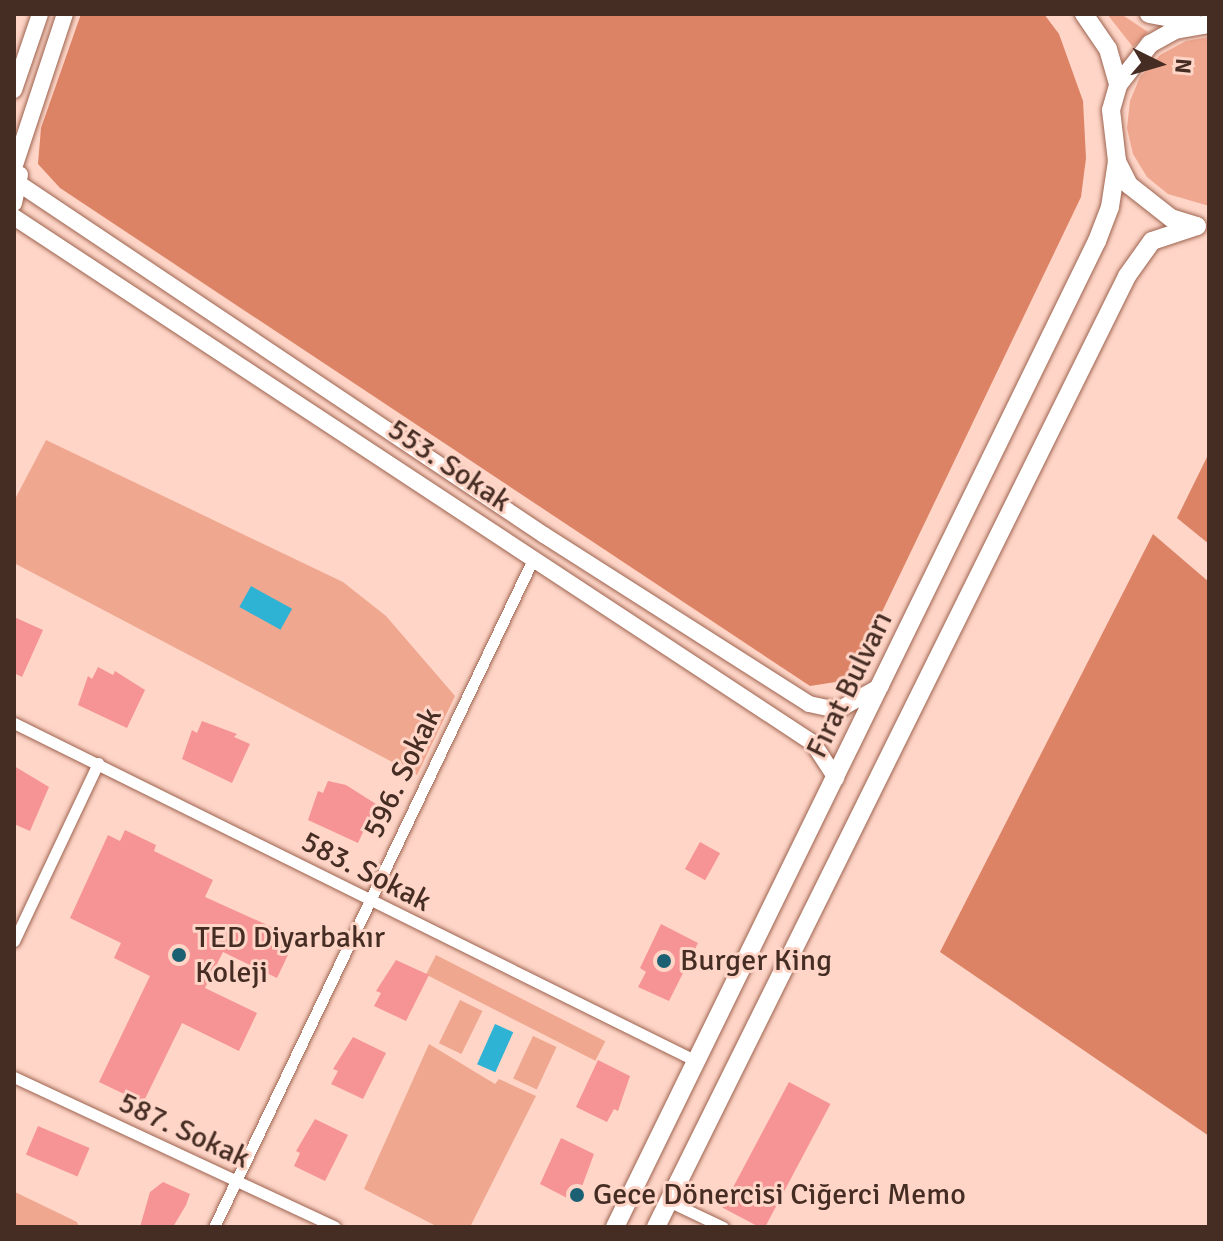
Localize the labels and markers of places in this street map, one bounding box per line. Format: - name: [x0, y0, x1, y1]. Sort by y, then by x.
- place label: TED Diyarbakır Koleji: [195, 920, 385, 990]
- place label: Burger King: [680, 943, 832, 979]
- marker: TED Diyarbakır Koleji: [170, 946, 188, 964]
- marker: Burger King: [655, 952, 673, 970]
- place label: Gece Dönercisi Ciğerci Memo: [593, 1177, 966, 1213]
- marker: Gece Dönercisi Ciğerci Memo: [568, 1186, 586, 1204]

